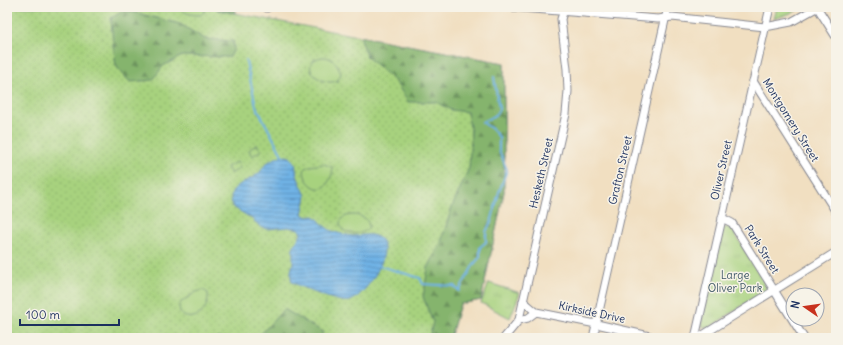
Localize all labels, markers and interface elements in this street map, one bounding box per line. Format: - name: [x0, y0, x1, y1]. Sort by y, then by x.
- street label: Montgomery Street: [760, 76, 822, 164]
- street label: Grafton Street: [605, 134, 635, 206]
- street label: Hesketh Street: [526, 136, 556, 210]
- street label: Oliver Street: [707, 138, 735, 201]
- street label: Park Street: [742, 222, 783, 276]
- park label: Large Oliver Park: [708, 268, 763, 295]
- north arrow: [785, 287, 825, 327]
- street label: Kirkside Drive: [557, 298, 627, 326]
- text: N: [788, 299, 803, 310]
- scale bar: [20, 301, 119, 327]
- text: 100 m: [26, 307, 60, 322]

